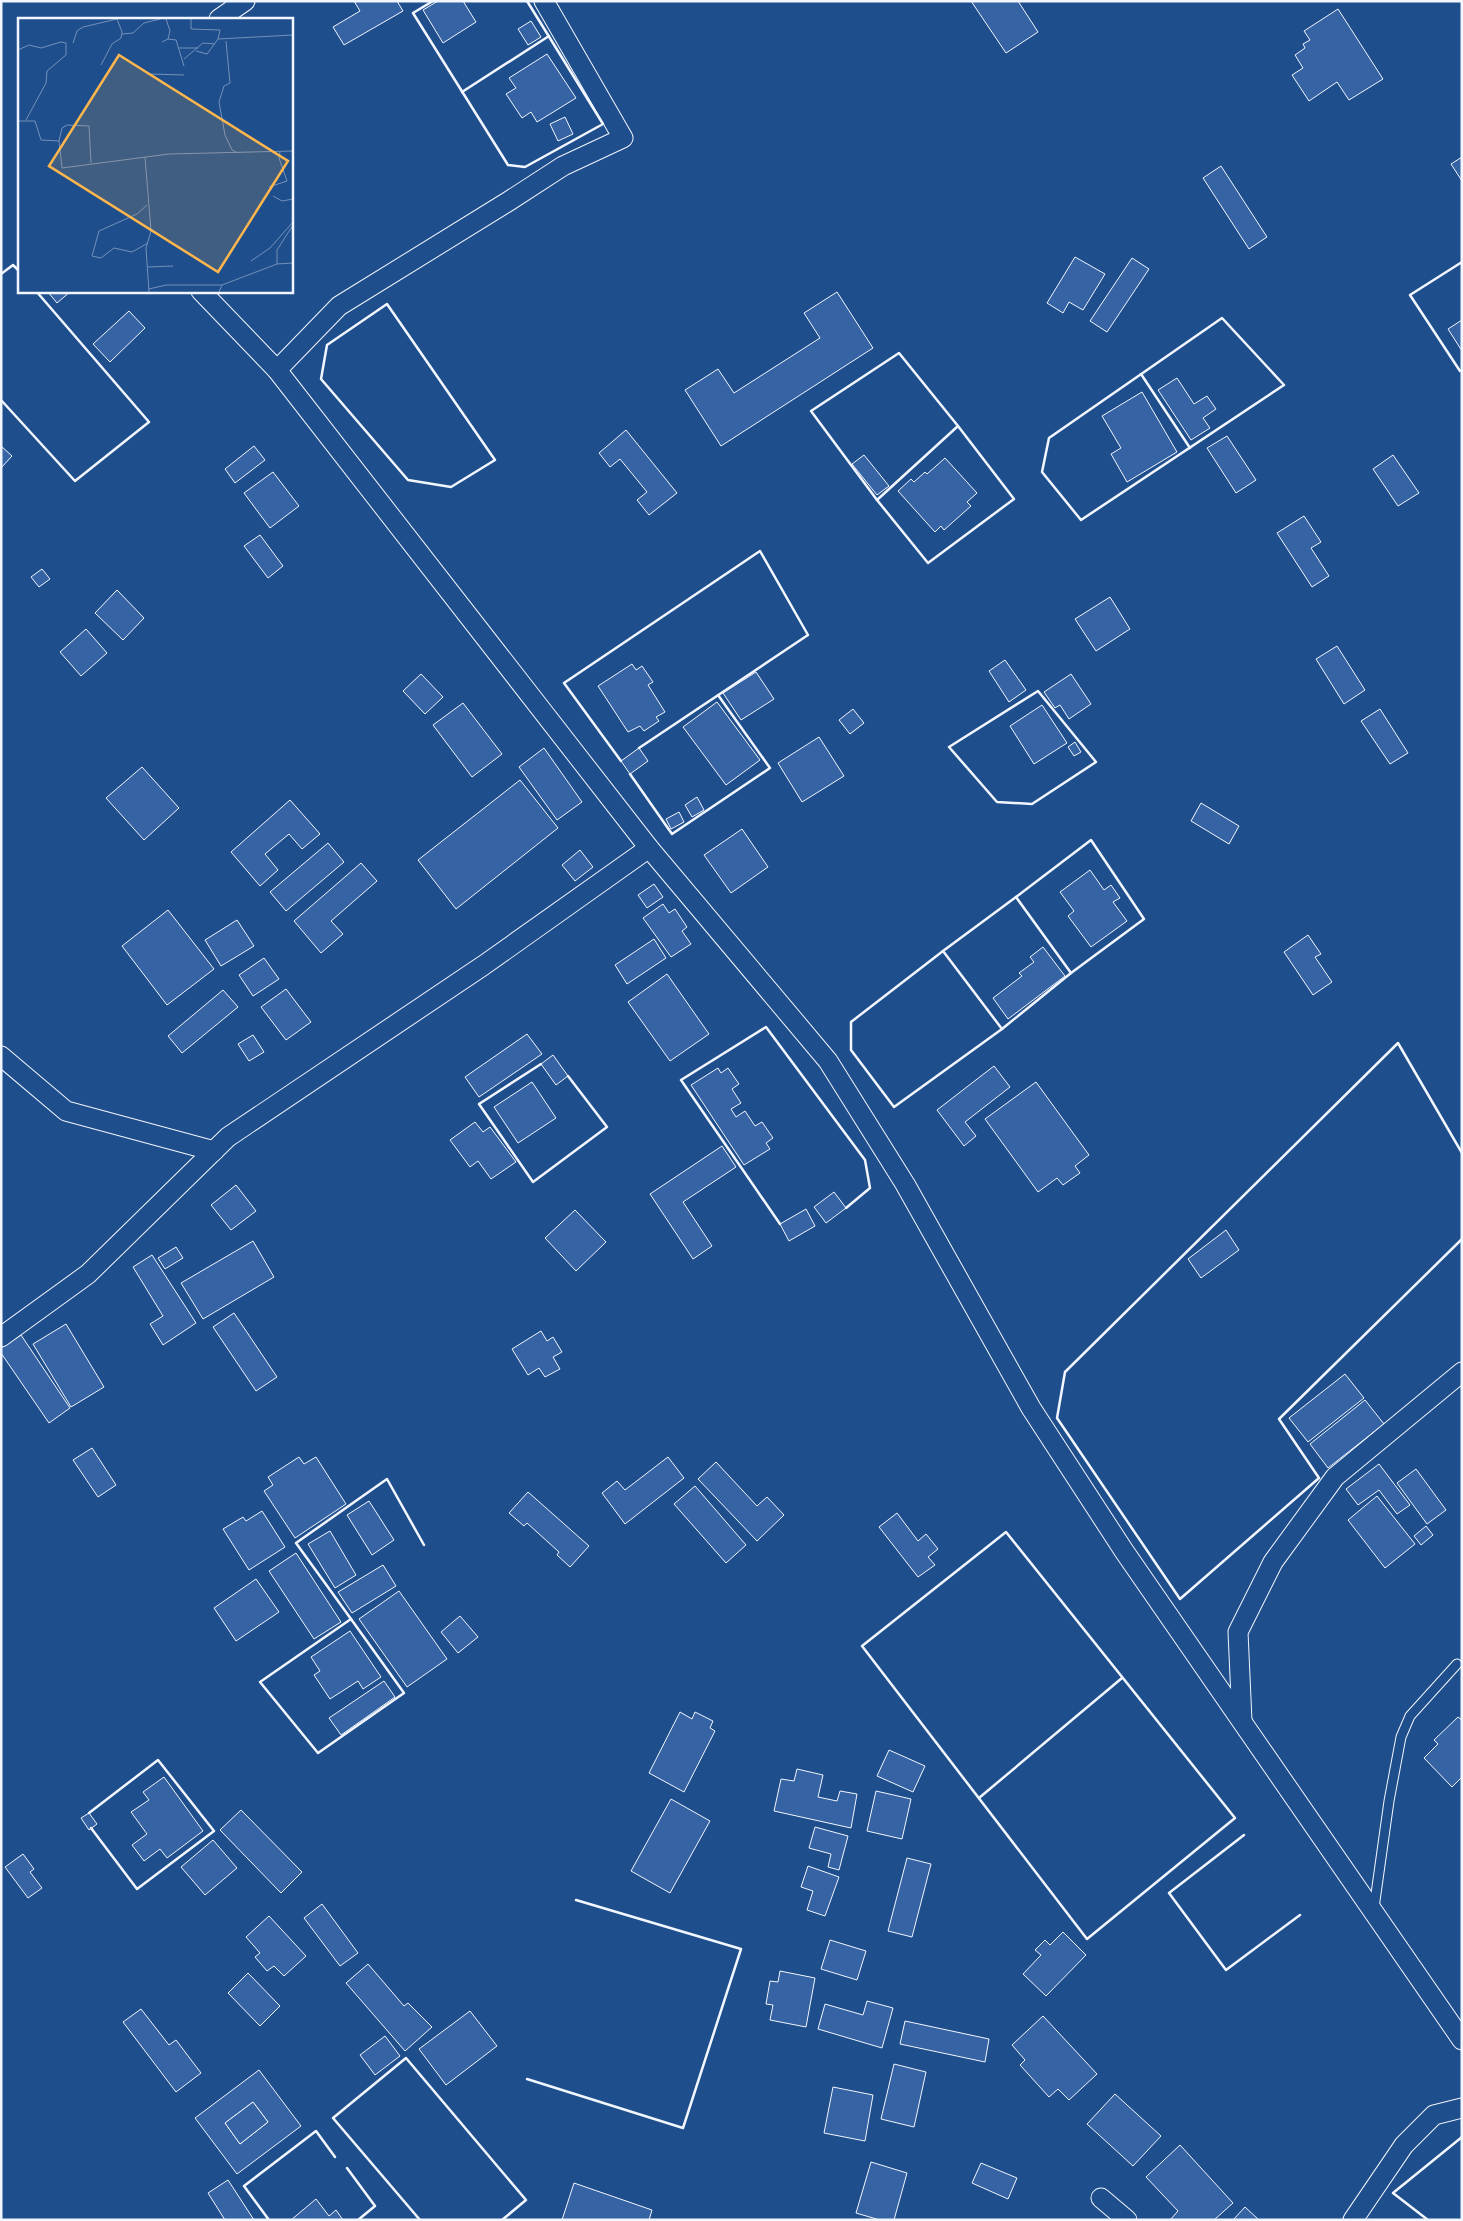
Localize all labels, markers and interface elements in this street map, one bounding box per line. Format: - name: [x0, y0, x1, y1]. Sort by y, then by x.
- inset map: [18, 18, 292, 292]

